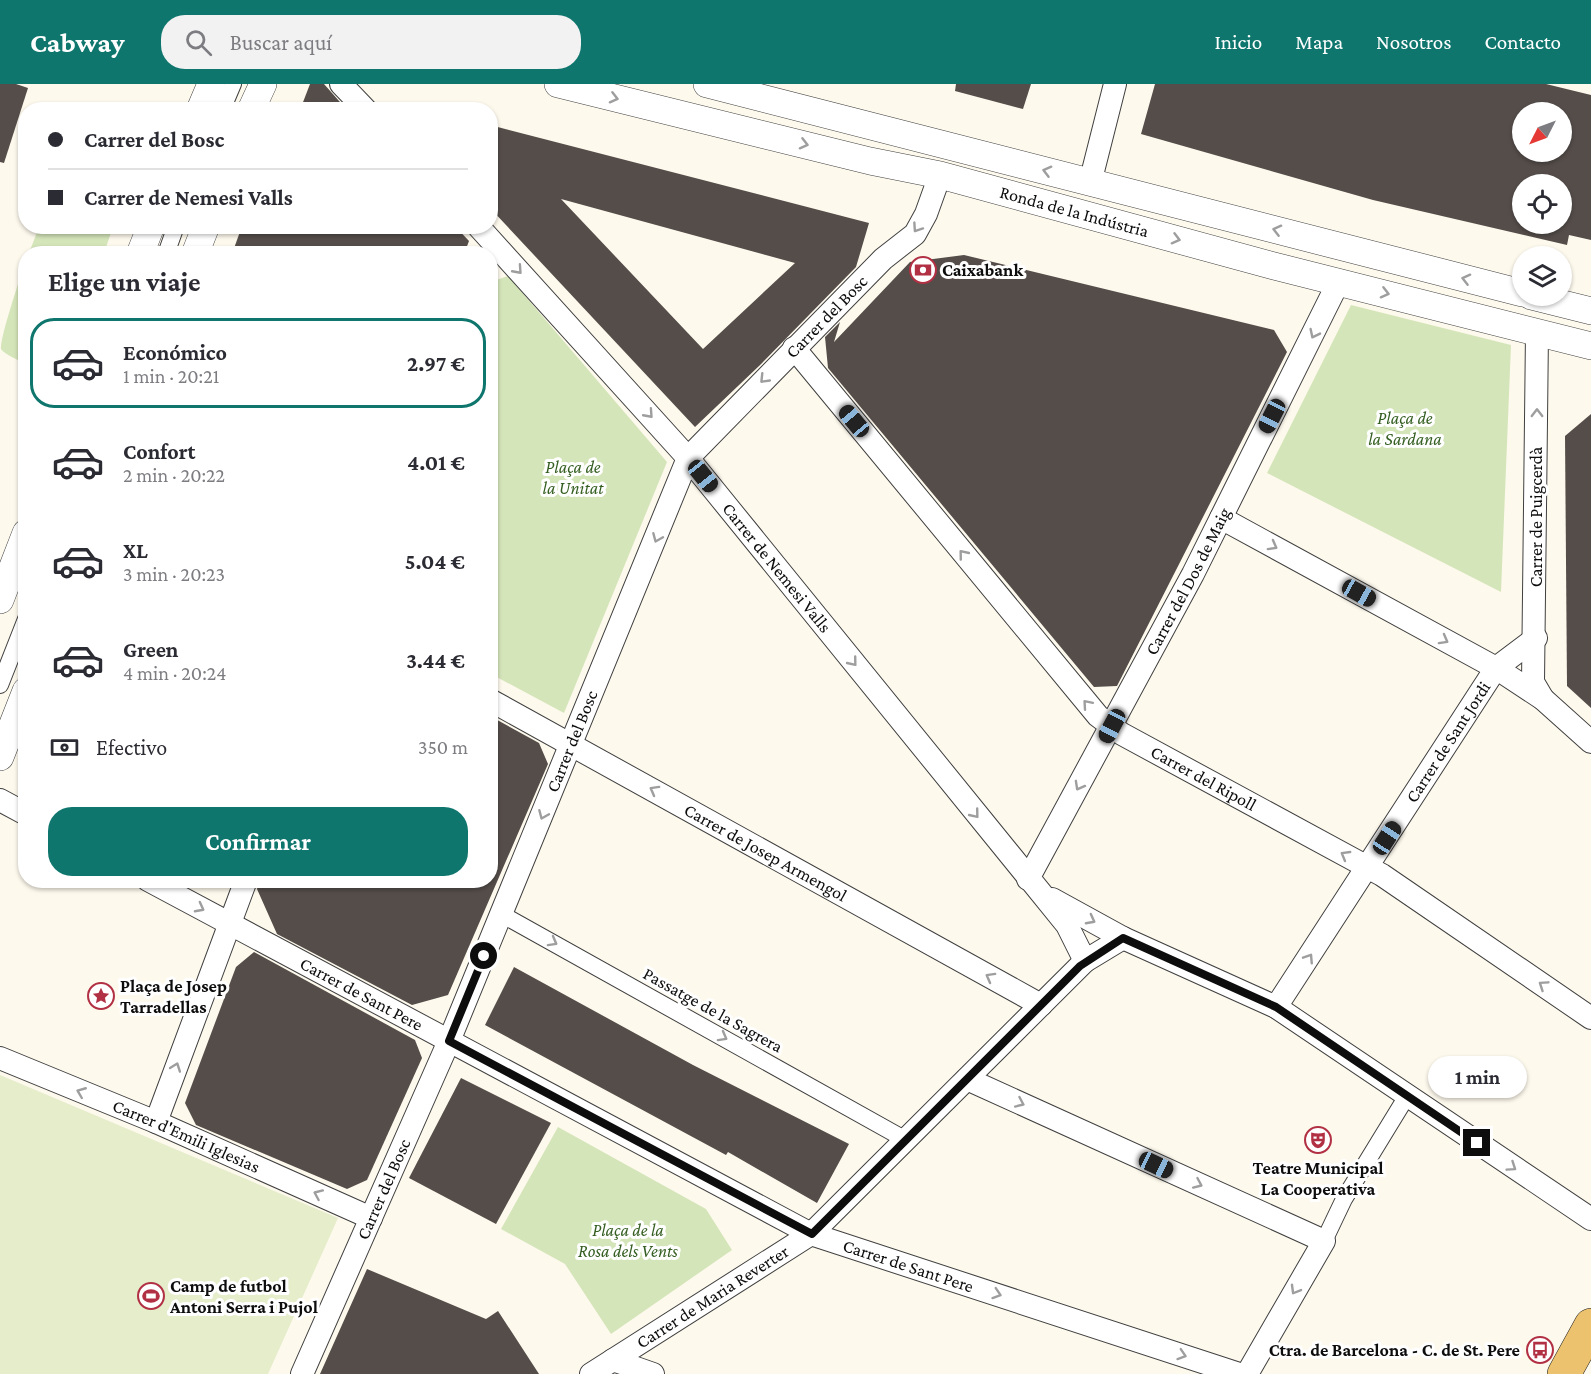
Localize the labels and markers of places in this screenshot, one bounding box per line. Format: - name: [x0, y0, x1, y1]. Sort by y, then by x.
- bank icon: Caixabank: [908, 255, 938, 285]
- place label: Caixabank: [942, 260, 1023, 280]
- place label: Plaça de Josep Tarradellas: [120, 976, 227, 1017]
- place icon: Plaça de Josep Tarradellas: [86, 981, 116, 1011]
- theatre icon: Teatre Municipal La Cooperativa: [1303, 1125, 1333, 1155]
- place label: Teatre Municipal La Cooperativa: [1253, 1158, 1383, 1199]
- place label: Camp de futbol Antoni Serra i Pujol: [169, 1276, 318, 1318]
- sports icon: Camp de futbol Antoni Serra i Pujol: [136, 1281, 166, 1311]
- bus stop icon: Ctra. de Barcelona - C. de St. Pere: [1525, 1335, 1555, 1365]
- place label: Ctra. de Barcelona - C. de St. Pere: [1269, 1340, 1520, 1360]

